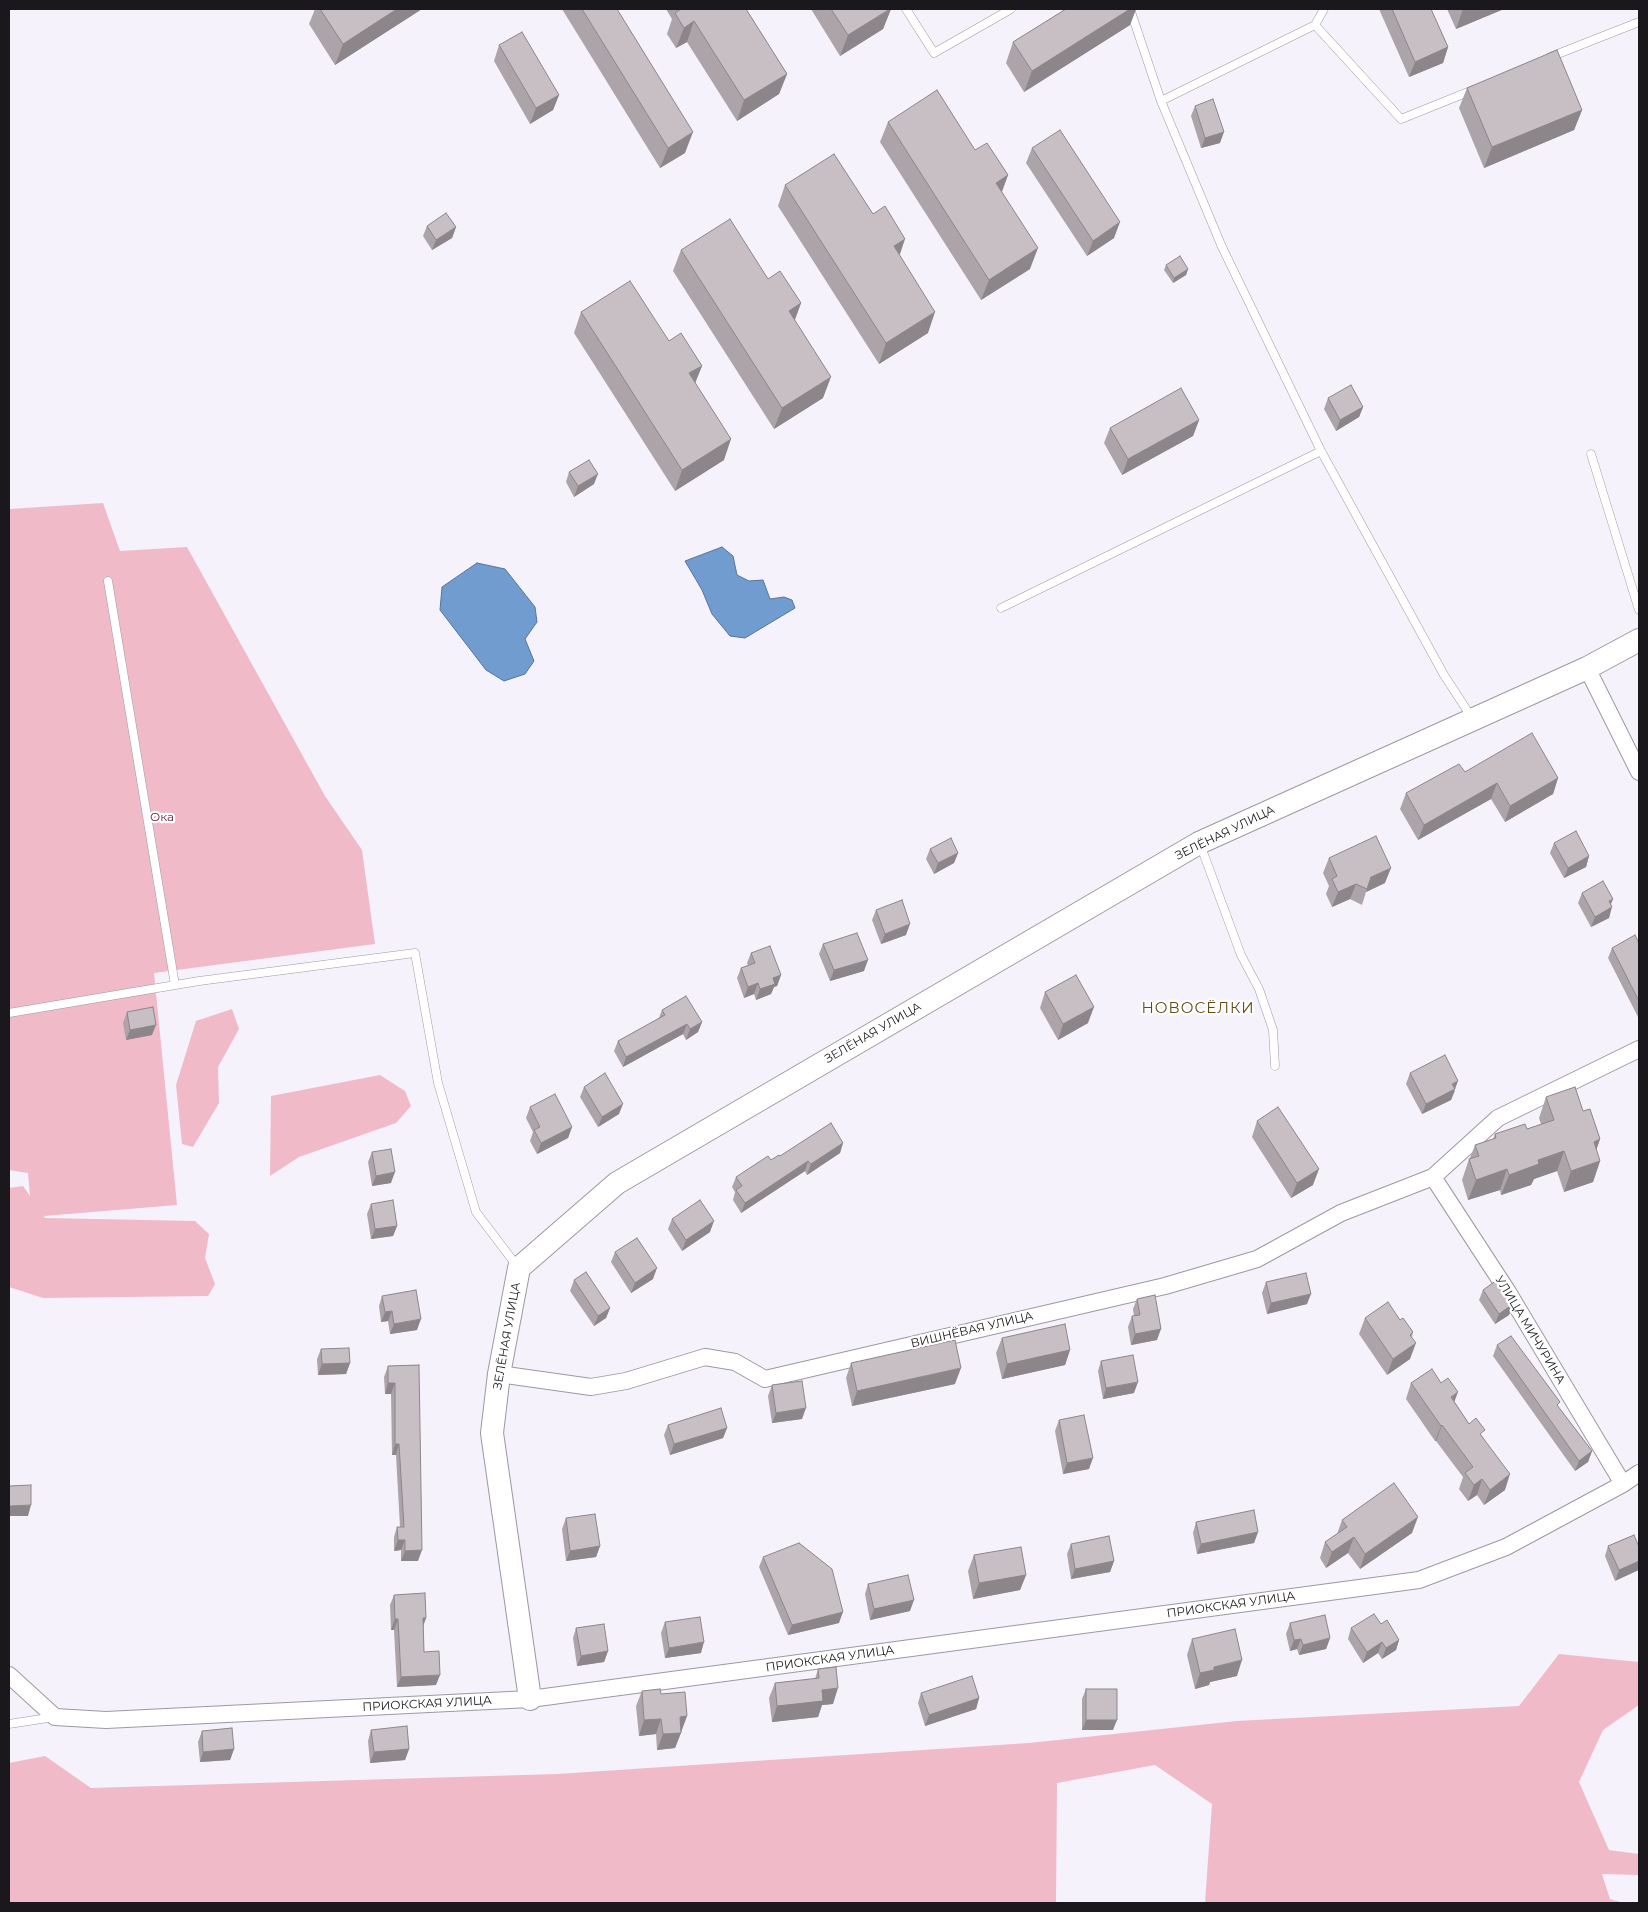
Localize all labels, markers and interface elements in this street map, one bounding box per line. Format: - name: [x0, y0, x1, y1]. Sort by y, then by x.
- street label: ЗЕЛЁНАЯ УЛИЦА: [1173, 803, 1277, 863]
- park label: Ока: [150, 810, 174, 824]
- street label: ЗЕЛЁНАЯ УЛИЦА: [822, 999, 924, 1067]
- district label: НОВОСЁЛКИ: [1140, 1000, 1256, 1018]
- street label: УЛИЦА МИЧУРИНА: [1492, 1273, 1568, 1387]
- street label: ЗЕЛЁНАЯ УЛИЦА: [490, 1281, 524, 1391]
- street label: ВИШНЁВАЯ УЛИЦА: [909, 1309, 1035, 1351]
- street label: ПРИОКСКАЯ УЛИЦА: [1166, 1589, 1296, 1621]
- street label: ПРИОКСКАЯ УЛИЦА: [765, 1643, 895, 1675]
- street label: ПРИОКСКАЯ УЛИЦА: [362, 1693, 492, 1715]

